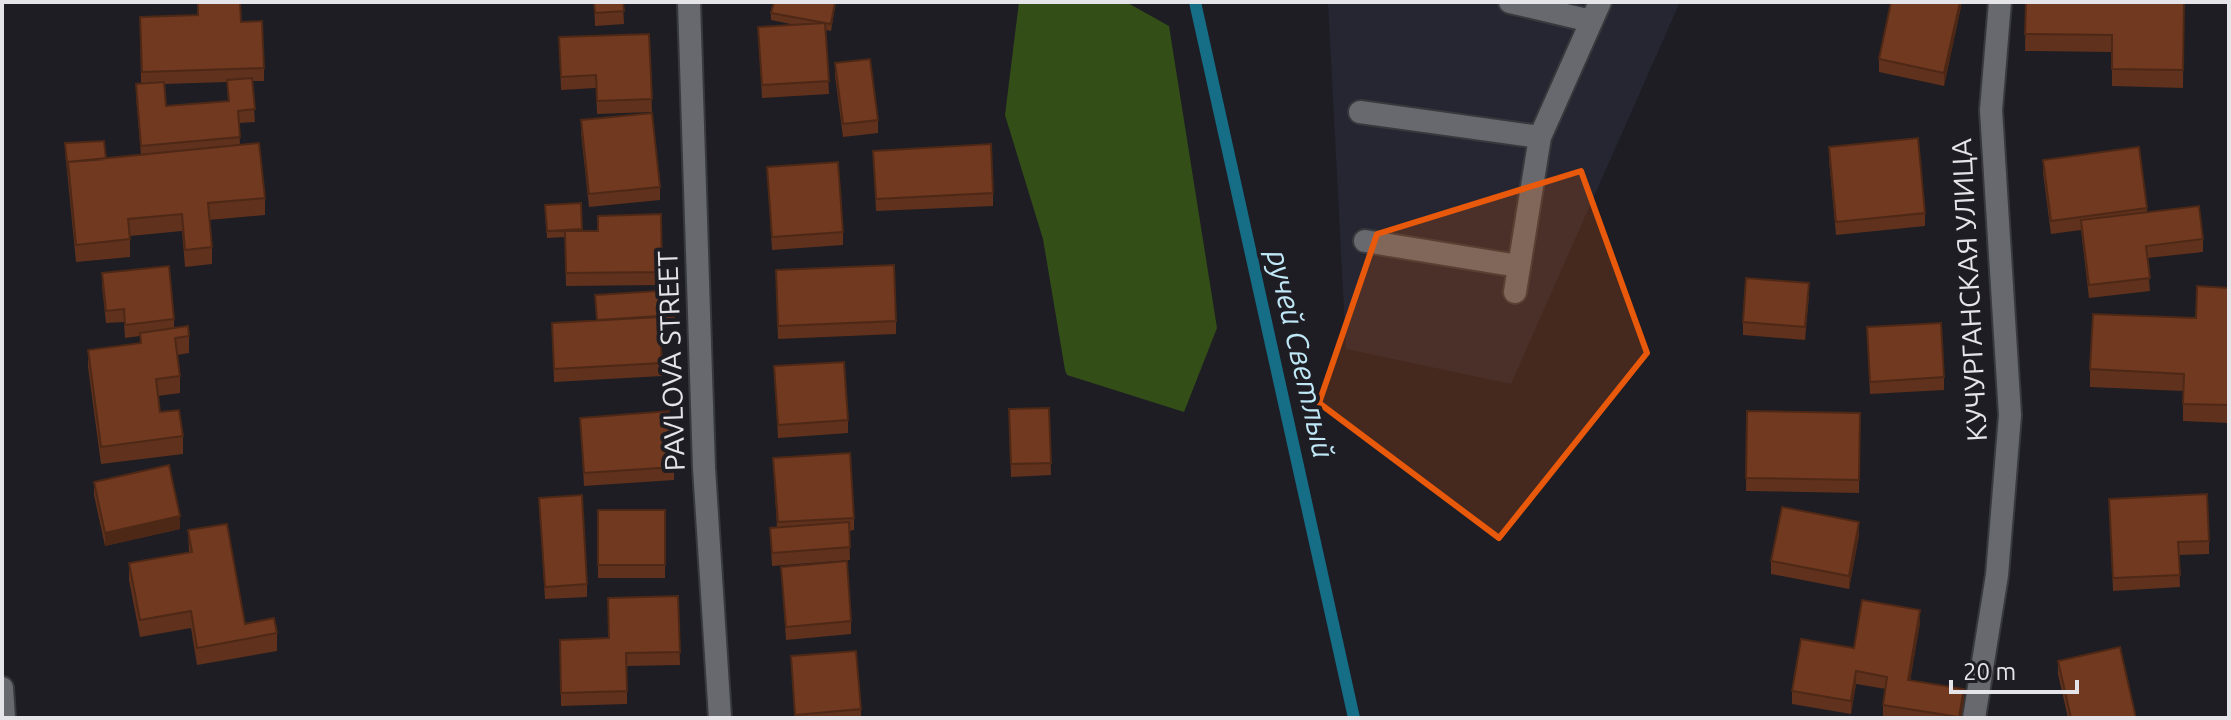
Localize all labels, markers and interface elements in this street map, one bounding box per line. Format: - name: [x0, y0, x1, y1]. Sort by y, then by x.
- street label: КУЧУРГАНСКАЯ УЛИЦА: [1945, 138, 1992, 442]
- water label: ручей Светлый: [1260, 245, 1341, 461]
- street label: PAVLOVA STREET: [651, 250, 690, 472]
- scale bar: [1951, 644, 2077, 694]
- text: 20 m: [1963, 658, 2016, 685]

